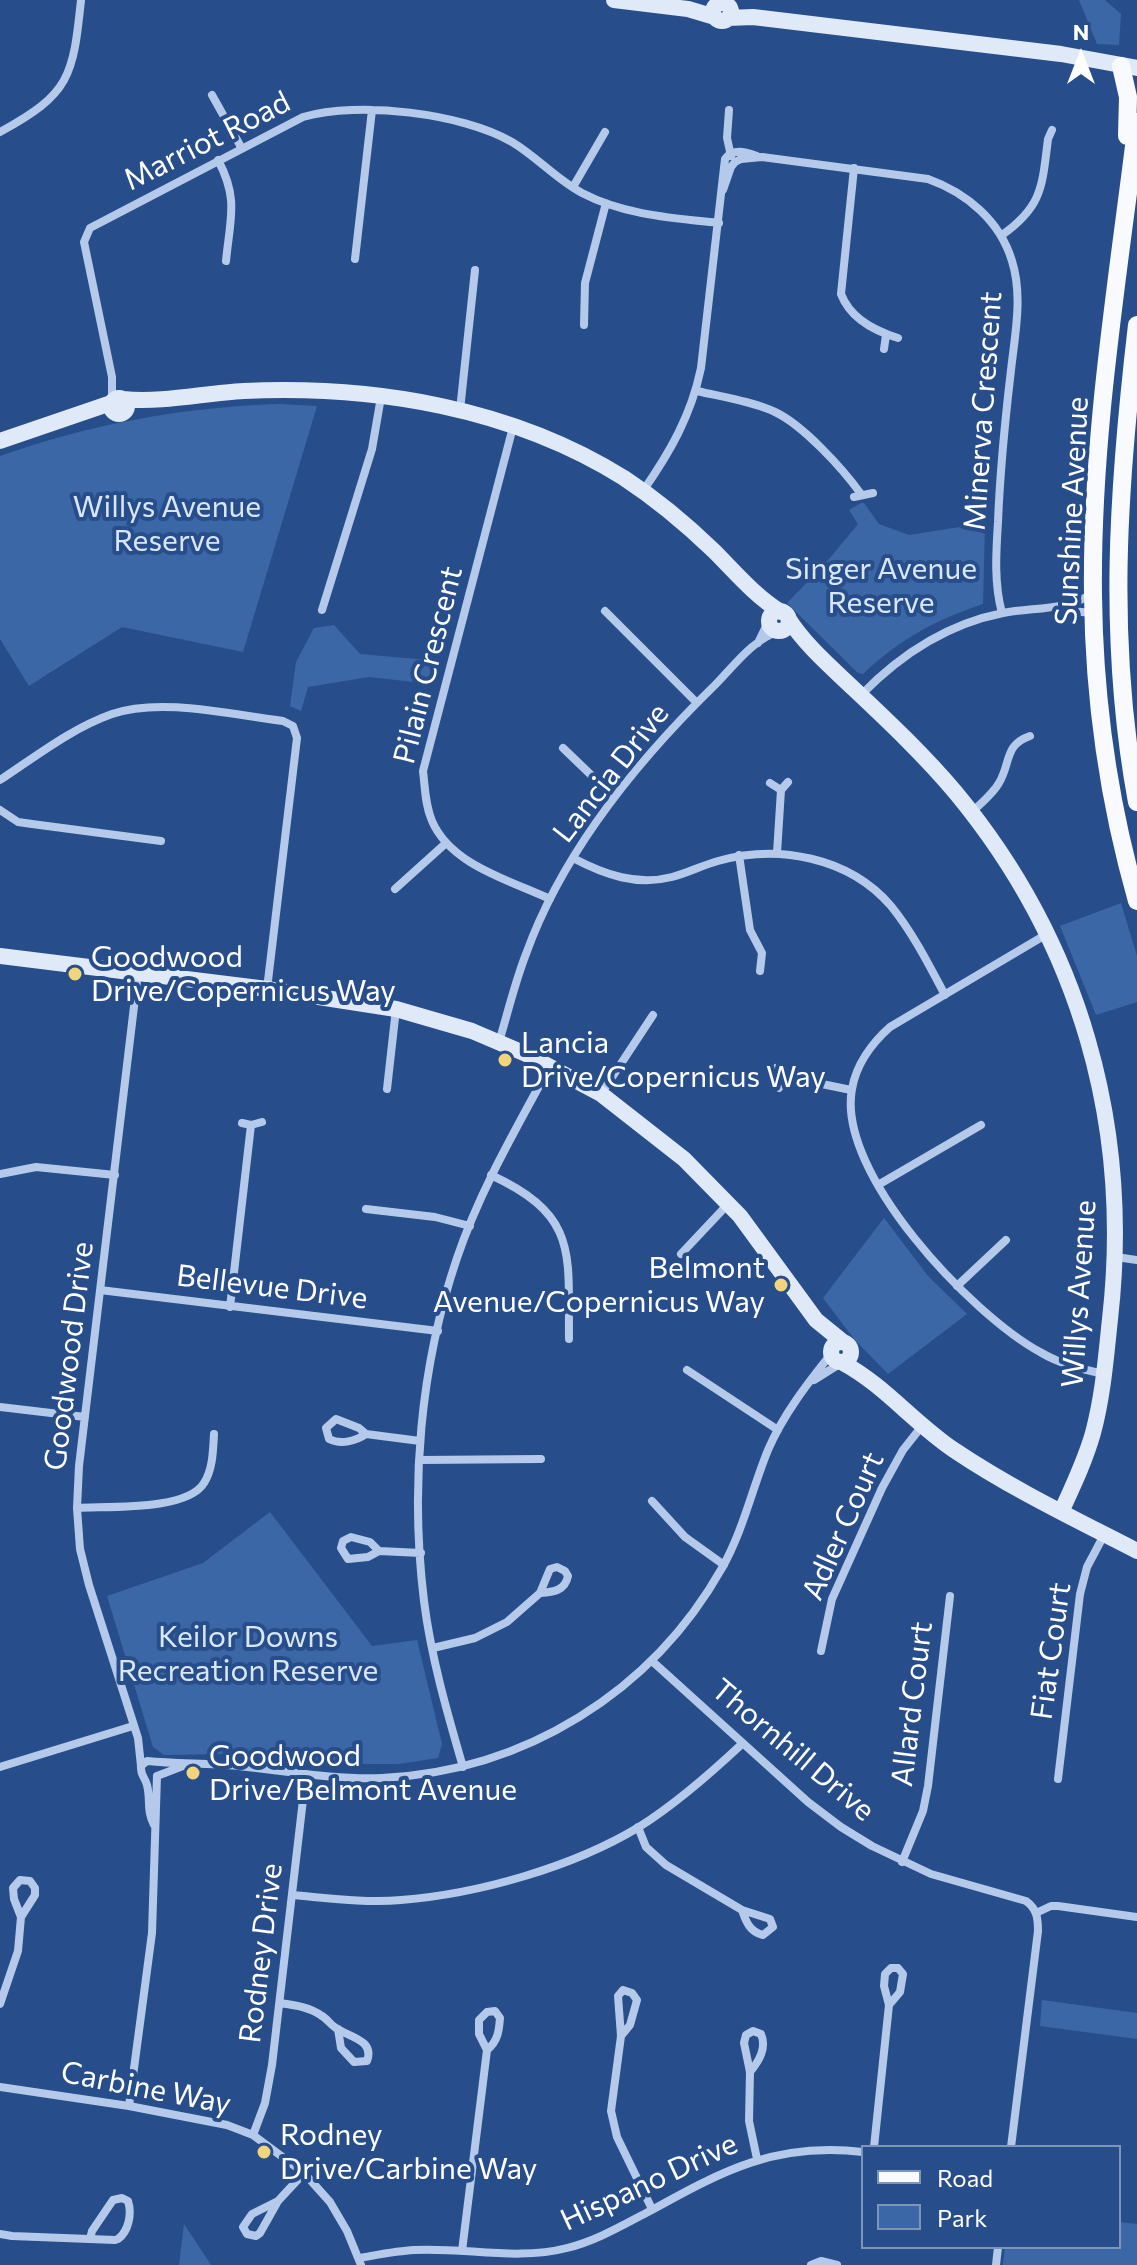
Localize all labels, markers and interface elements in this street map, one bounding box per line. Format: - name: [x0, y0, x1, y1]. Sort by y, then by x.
- north arrow: [1041, 16, 1121, 96]
- text: N: [1073, 18, 1089, 45]
- street label: Marriot Road: [118, 84, 296, 198]
- street label: Minerva Crescent: [957, 290, 1009, 532]
- street label: Sunshine Avenue: [1048, 396, 1096, 626]
- park label: Willys Avenue Reserve: [73, 489, 261, 560]
- park label: Singer Avenue Reserve: [785, 551, 977, 622]
- street label: Pilain Crescent: [386, 563, 470, 767]
- street label: Lancia Drive: [546, 696, 676, 850]
- place label: Goodwood Drive/Copernicus Way: [91, 939, 396, 1010]
- marker: Goodwood Drive/Copernicus Way: [66, 965, 84, 983]
- place label: Lancia Drive/Copernicus Way: [521, 1025, 826, 1096]
- marker: Lancia Drive/Copernicus Way: [496, 1051, 514, 1069]
- street label: Willys Avenue: [1054, 1199, 1104, 1389]
- street label: Goodwood Drive: [37, 1240, 101, 1472]
- place label: Belmont Avenue/Copernicus Way: [433, 1250, 765, 1320]
- street label: Bellevue Drive: [174, 1257, 370, 1317]
- marker: Belmont Avenue/Copernicus Way: [772, 1276, 790, 1294]
- street label: Adler Court: [794, 1446, 892, 1606]
- street label: Fiat Court: [1024, 1580, 1078, 1722]
- park label: Keilor Downs Recreation Reserve: [118, 1619, 378, 1690]
- street label: Allard Court: [884, 1620, 940, 1788]
- street label: Thornhill Drive: [704, 1671, 882, 1829]
- place label: Goodwood Drive/Belmont Avenue: [209, 1738, 517, 1808]
- marker: Goodwood Drive/Belmont Avenue: [184, 1764, 202, 1782]
- street label: Rodney Drive: [232, 1861, 290, 2045]
- street label: Carbine Way: [58, 2054, 234, 2122]
- place label: Rodney Drive/Carbine Way: [280, 2117, 537, 2188]
- street label: Hispano Drive: [555, 2125, 743, 2239]
- marker: Rodney Drive/Carbine Way: [255, 2143, 273, 2161]
- legend: [861, 2145, 1121, 2249]
- text: Road: [937, 2163, 993, 2192]
- text: Park: [937, 2203, 987, 2232]

